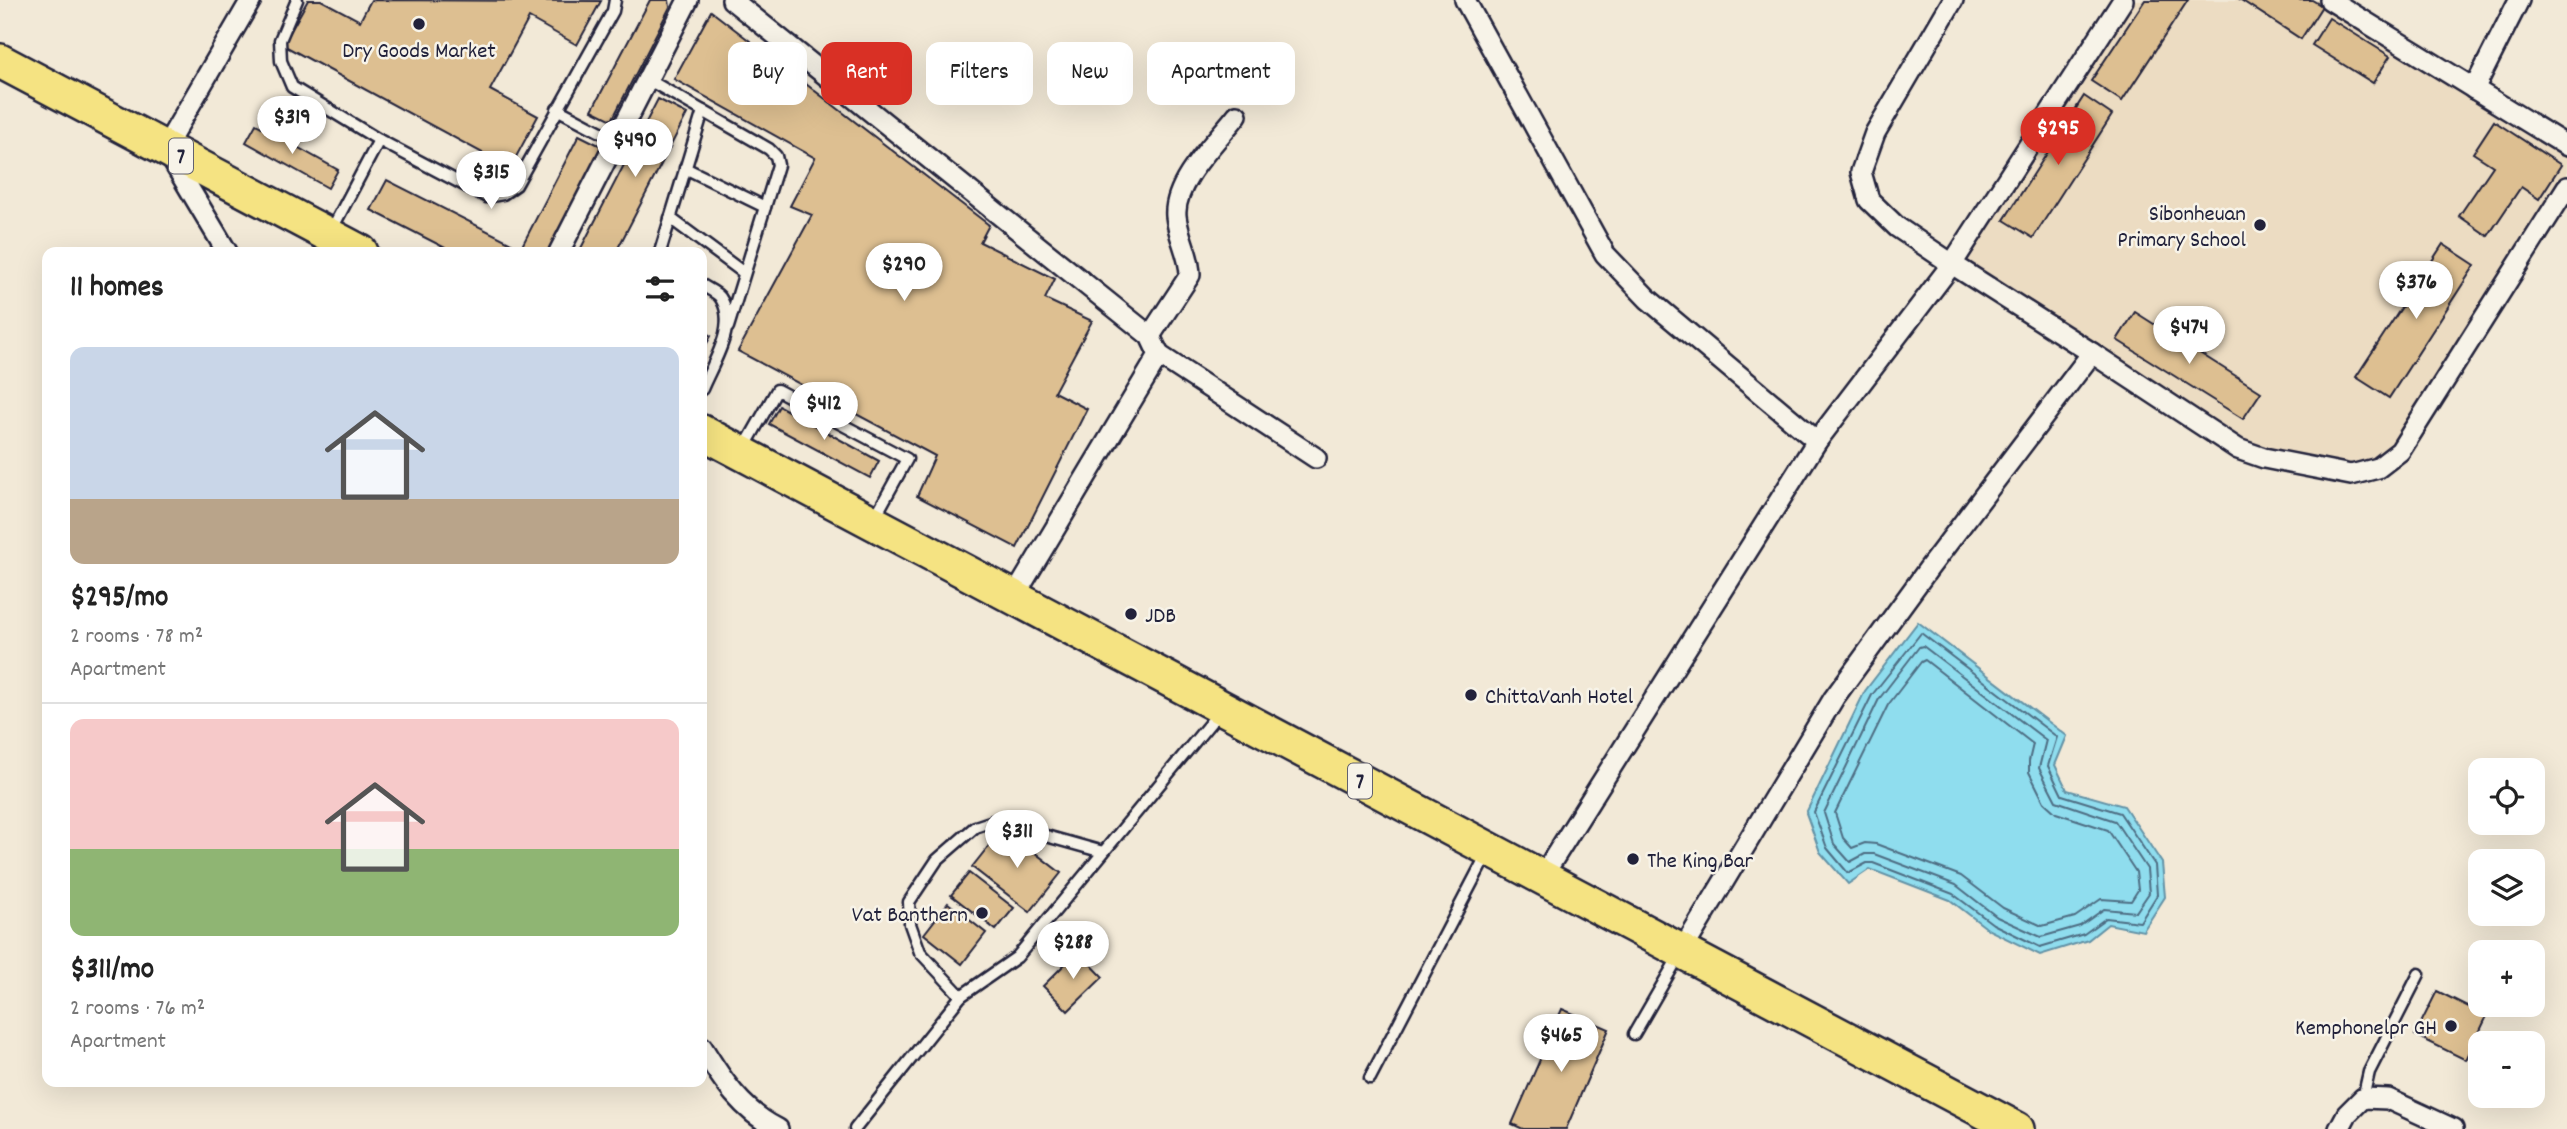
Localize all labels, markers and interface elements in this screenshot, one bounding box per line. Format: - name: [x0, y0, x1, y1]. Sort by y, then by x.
- marker: Dry Goods Market: [411, 16, 427, 32]
- place label: Dry Goods Market: [342, 36, 496, 69]
- chip: Buy: [728, 42, 807, 105]
- chip: Rent: [821, 42, 912, 105]
- chip: Filters: [926, 42, 1033, 105]
- chip: New: [1047, 42, 1133, 105]
- chip: Apartment: [1147, 42, 1295, 105]
- pin: $319: [251, 96, 333, 156]
- text: $319: [273, 102, 311, 135]
- pin: $295: [2017, 108, 2099, 167]
- text: $295: [2037, 113, 2079, 146]
- pin: $490: [594, 120, 676, 179]
- text: $490: [613, 125, 657, 158]
- road number: 7: [169, 138, 193, 174]
- pin: $315: [450, 152, 532, 211]
- text: $315: [472, 157, 510, 190]
- place label: Sibonheuan Primary School: [2117, 199, 2247, 258]
- marker: Sibonheuan Primary School: [2252, 217, 2268, 233]
- pin: $290: [863, 244, 945, 303]
- text: $290: [882, 249, 926, 282]
- pin: $376: [2375, 262, 2457, 321]
- text: $376: [2395, 267, 2437, 300]
- text: 11 homes: [70, 268, 164, 311]
- icon: filters: [641, 270, 679, 308]
- pin: $474: [2148, 306, 2230, 366]
- text: $474: [2169, 312, 2209, 345]
- pin: $412: [783, 382, 865, 442]
- text: $412: [806, 388, 842, 421]
- icon: home: [312, 392, 438, 518]
- text: $295/mo: [70, 578, 168, 621]
- place label: JDB: [1145, 601, 1176, 634]
- marker: JDB: [1123, 606, 1139, 622]
- text: 2 rooms · 78 m²: [70, 621, 203, 654]
- text: Apartment: [70, 654, 166, 687]
- place label: ChittaVanh Hotel: [1485, 682, 1634, 715]
- marker: ChittaVanh Hotel: [1463, 687, 1479, 703]
- map controls: [2468, 758, 2545, 1108]
- button: locate: [2468, 758, 2545, 835]
- icon: home: [312, 764, 438, 890]
- road number: 7: [1348, 764, 1372, 798]
- pin: $311: [976, 810, 1058, 870]
- text: $311: [1001, 816, 1033, 849]
- place label: The King Bar: [1647, 846, 1754, 879]
- button: layers: [2468, 849, 2545, 926]
- marker: The King Bar: [1625, 851, 1641, 867]
- place label: Vat Banthern: [852, 900, 968, 933]
- marker: Vat Banthern: [974, 905, 990, 921]
- pin: $288: [1032, 922, 1114, 981]
- text: $288: [1053, 927, 1093, 960]
- button: +: [2468, 940, 2545, 1017]
- text: $311/mo: [70, 950, 154, 993]
- text: 2 rooms · 76 m²: [70, 993, 205, 1026]
- place label: Kemphonelpr GH: [2295, 1013, 2437, 1046]
- pin: $465: [1520, 1014, 1602, 1074]
- marker: Kemphonelpr GH: [2443, 1018, 2459, 1034]
- text: $465: [1539, 1020, 1583, 1053]
- text: Apartment: [70, 1026, 166, 1059]
- button: −: [2468, 1031, 2545, 1108]

